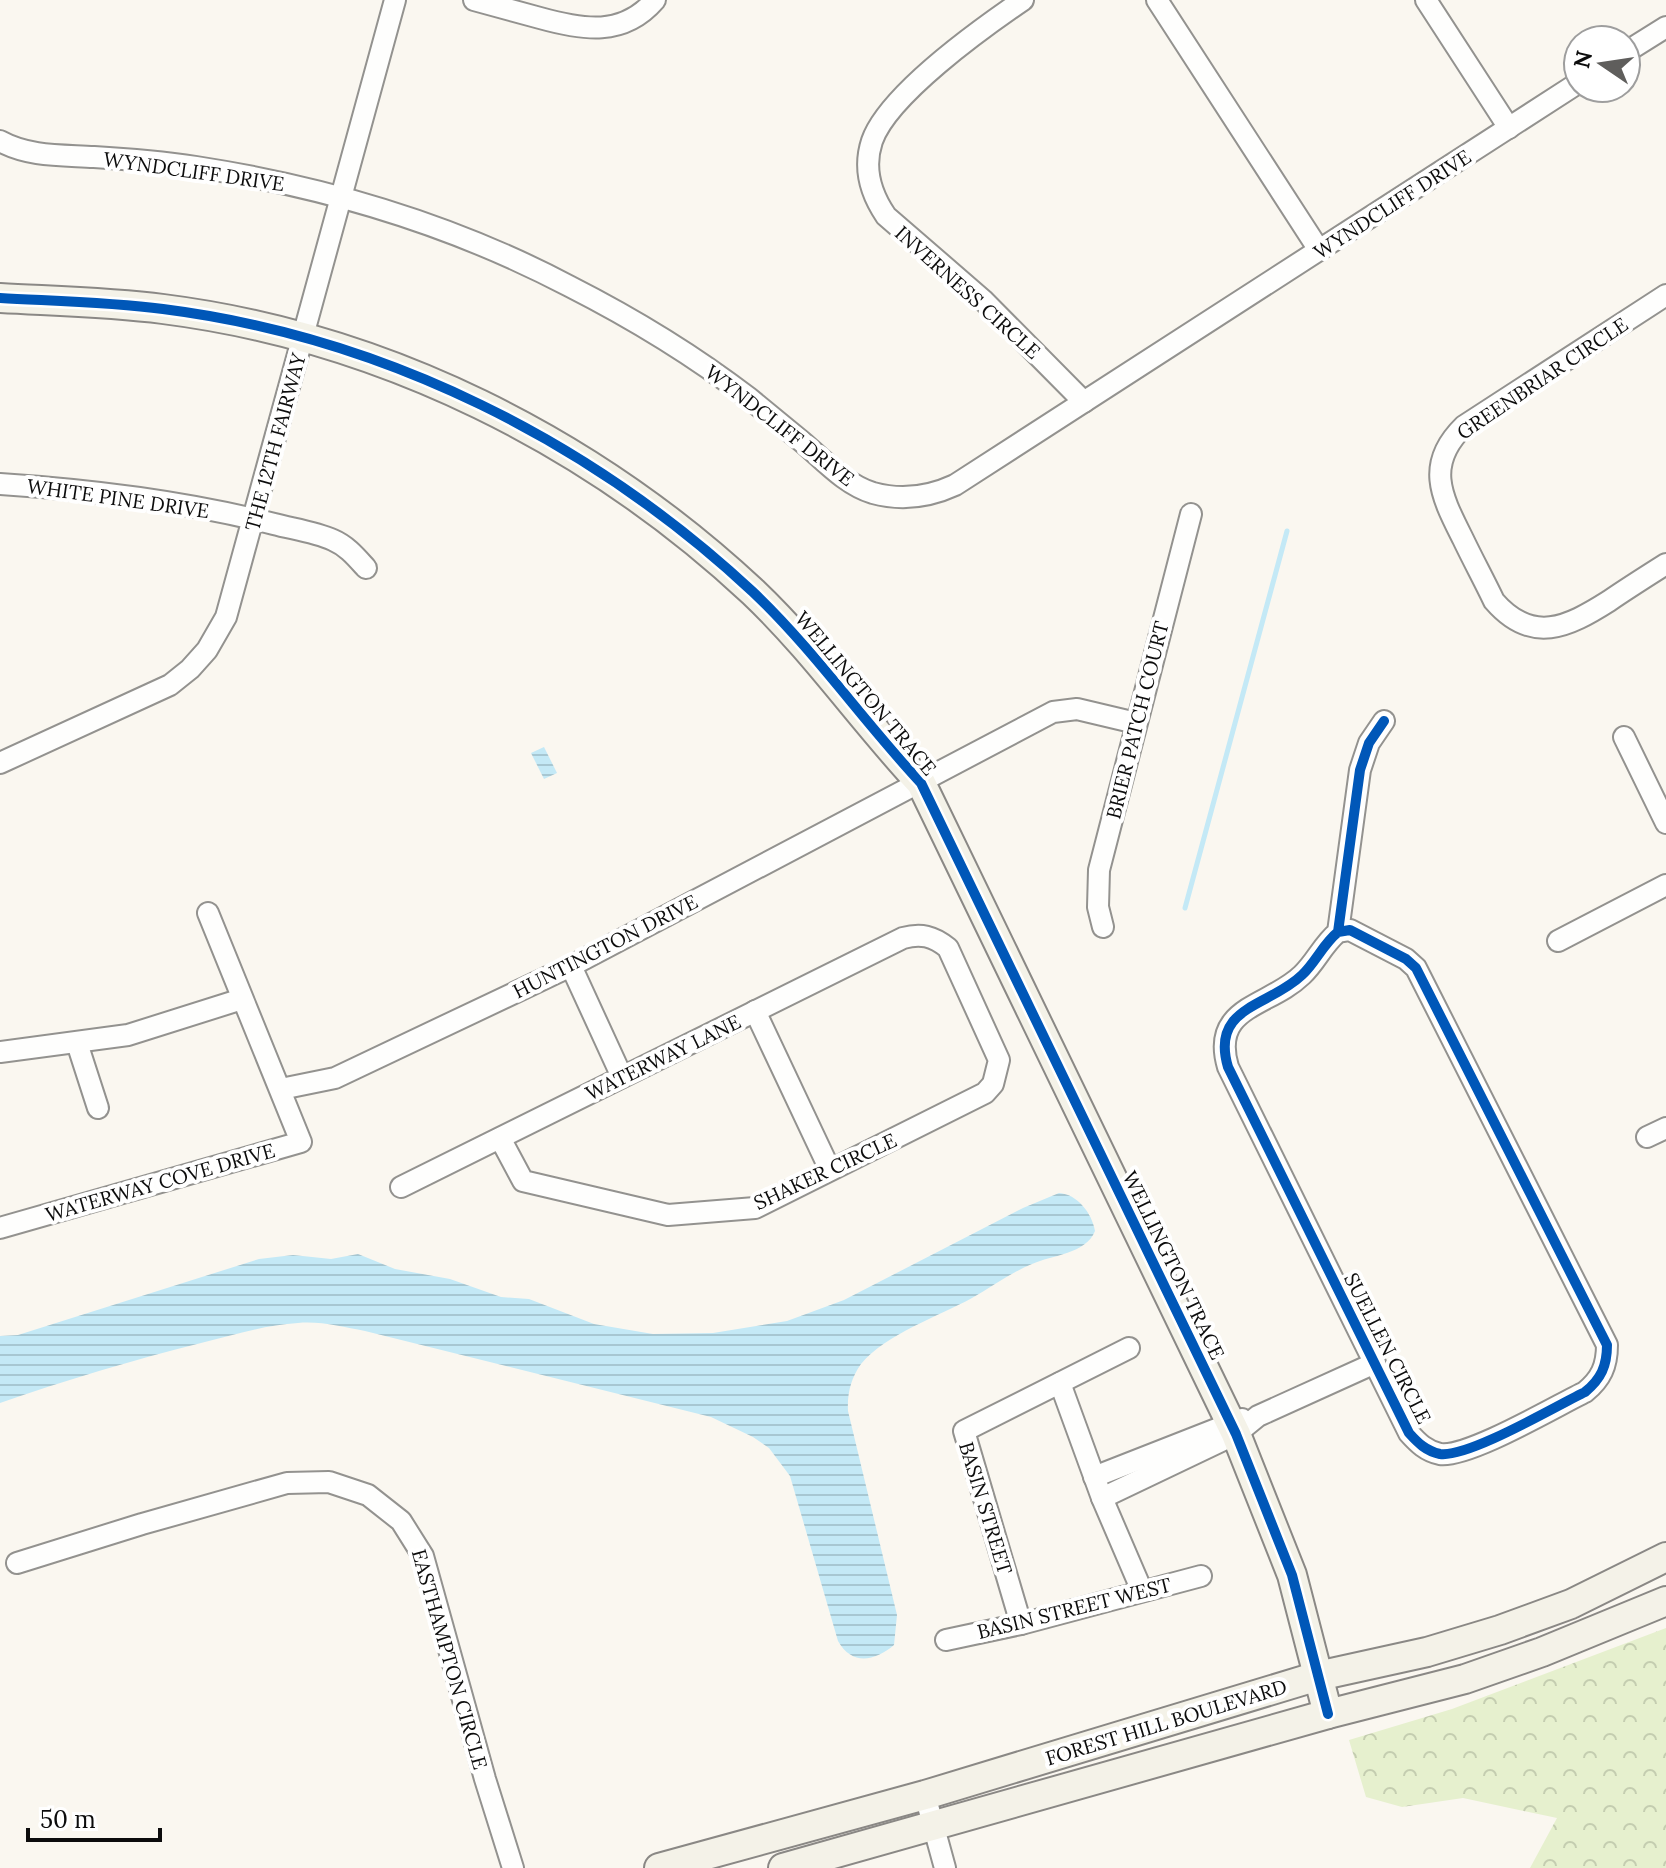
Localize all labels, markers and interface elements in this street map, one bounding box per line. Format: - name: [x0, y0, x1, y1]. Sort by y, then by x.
- north arrow: [1562, 24, 1642, 104]
- text: N: [1567, 48, 1598, 71]
- street label: WYNDCLIFF DRIVE: [1309, 144, 1475, 264]
- street label: WYNDCLIFF DRIVE: [102, 146, 286, 196]
- street label: INVERNESS CIRCLE: [890, 220, 1046, 364]
- street label: GREENBRIAR CIRCLE: [1452, 311, 1632, 445]
- street label: THE 12TH FAIRWAY: [239, 350, 311, 534]
- street label: WYNDCLIFF DRIVE: [700, 359, 860, 491]
- street label: WHITE PINE DRIVE: [25, 473, 211, 523]
- street label: WELLINGTON TRACE: [790, 606, 942, 780]
- street label: BRIER PATCH COURT: [1100, 618, 1174, 822]
- street label: HUNTINGTON DRIVE: [508, 889, 702, 1003]
- street label: WATERWAY LANE: [581, 1009, 745, 1105]
- street label: SHAKER CIRCLE: [750, 1127, 900, 1215]
- street label: WATERWAY COVE DRIVE: [43, 1137, 277, 1227]
- street label: WELLINGTON TRACE: [1117, 1167, 1231, 1363]
- street label: SUELLEN CIRCLE: [1339, 1268, 1437, 1428]
- street label: BASIN STREET: [954, 1439, 1018, 1577]
- street label: EASTHAMPTON CIRCLE: [407, 1546, 493, 1772]
- street label: BASIN STREET WEST: [974, 1572, 1174, 1644]
- street label: FOREST HILL BOULEVARD: [1042, 1673, 1290, 1771]
- scale bar: [28, 1792, 160, 1842]
- text: 50 m: [40, 1804, 96, 1835]

